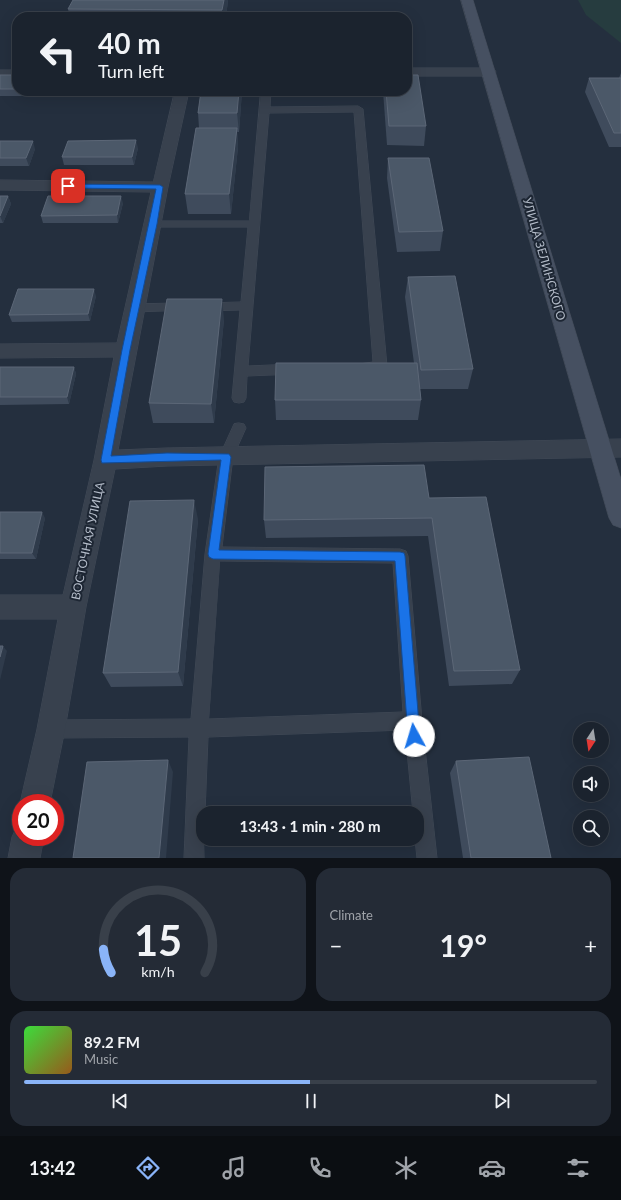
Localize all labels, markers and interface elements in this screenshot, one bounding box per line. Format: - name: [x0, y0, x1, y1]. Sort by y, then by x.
- text: 40 m: [98, 26, 161, 60]
- icon: left: [32, 28, 84, 80]
- text: Turn left: [98, 60, 164, 82]
- pin: [51, 169, 85, 203]
- icon: arrive: [57, 175, 79, 197]
- street label: УЛИЦА ЗЕЛИНСКОГО: [520, 196, 569, 322]
- street label: ВОСТОЧНАЯ УЛИЦА: [68, 480, 108, 601]
- position arrow: [393, 715, 435, 757]
- north arrow: [573, 722, 609, 758]
- map controls: [573, 722, 609, 846]
- button: sound: [573, 766, 609, 802]
- speed limit sign: 20: [12, 794, 64, 846]
- button: search: [573, 810, 609, 846]
- text: 13:43 · 1 min · 280 m: [240, 817, 380, 835]
- text: Climate: [330, 907, 373, 923]
- text: 15: [134, 914, 182, 964]
- text: 19°: [440, 927, 487, 963]
- text: −: [330, 932, 342, 959]
- text: +: [584, 932, 597, 959]
- text: km/h: [141, 962, 174, 979]
- text: 89.2 FM: [84, 1033, 140, 1051]
- text: Music: [84, 1051, 118, 1067]
- icon: previous: [109, 1090, 131, 1112]
- icon: pause: [300, 1090, 322, 1112]
- icon: next: [491, 1090, 513, 1112]
- icon: directions: [134, 1154, 162, 1182]
- icon: music: [220, 1154, 248, 1182]
- icon: phone: [306, 1154, 334, 1182]
- icon: climate: [392, 1154, 420, 1182]
- icon: car: [478, 1154, 506, 1182]
- icon: filters: [564, 1154, 592, 1182]
- text: 13:42: [29, 1157, 75, 1179]

